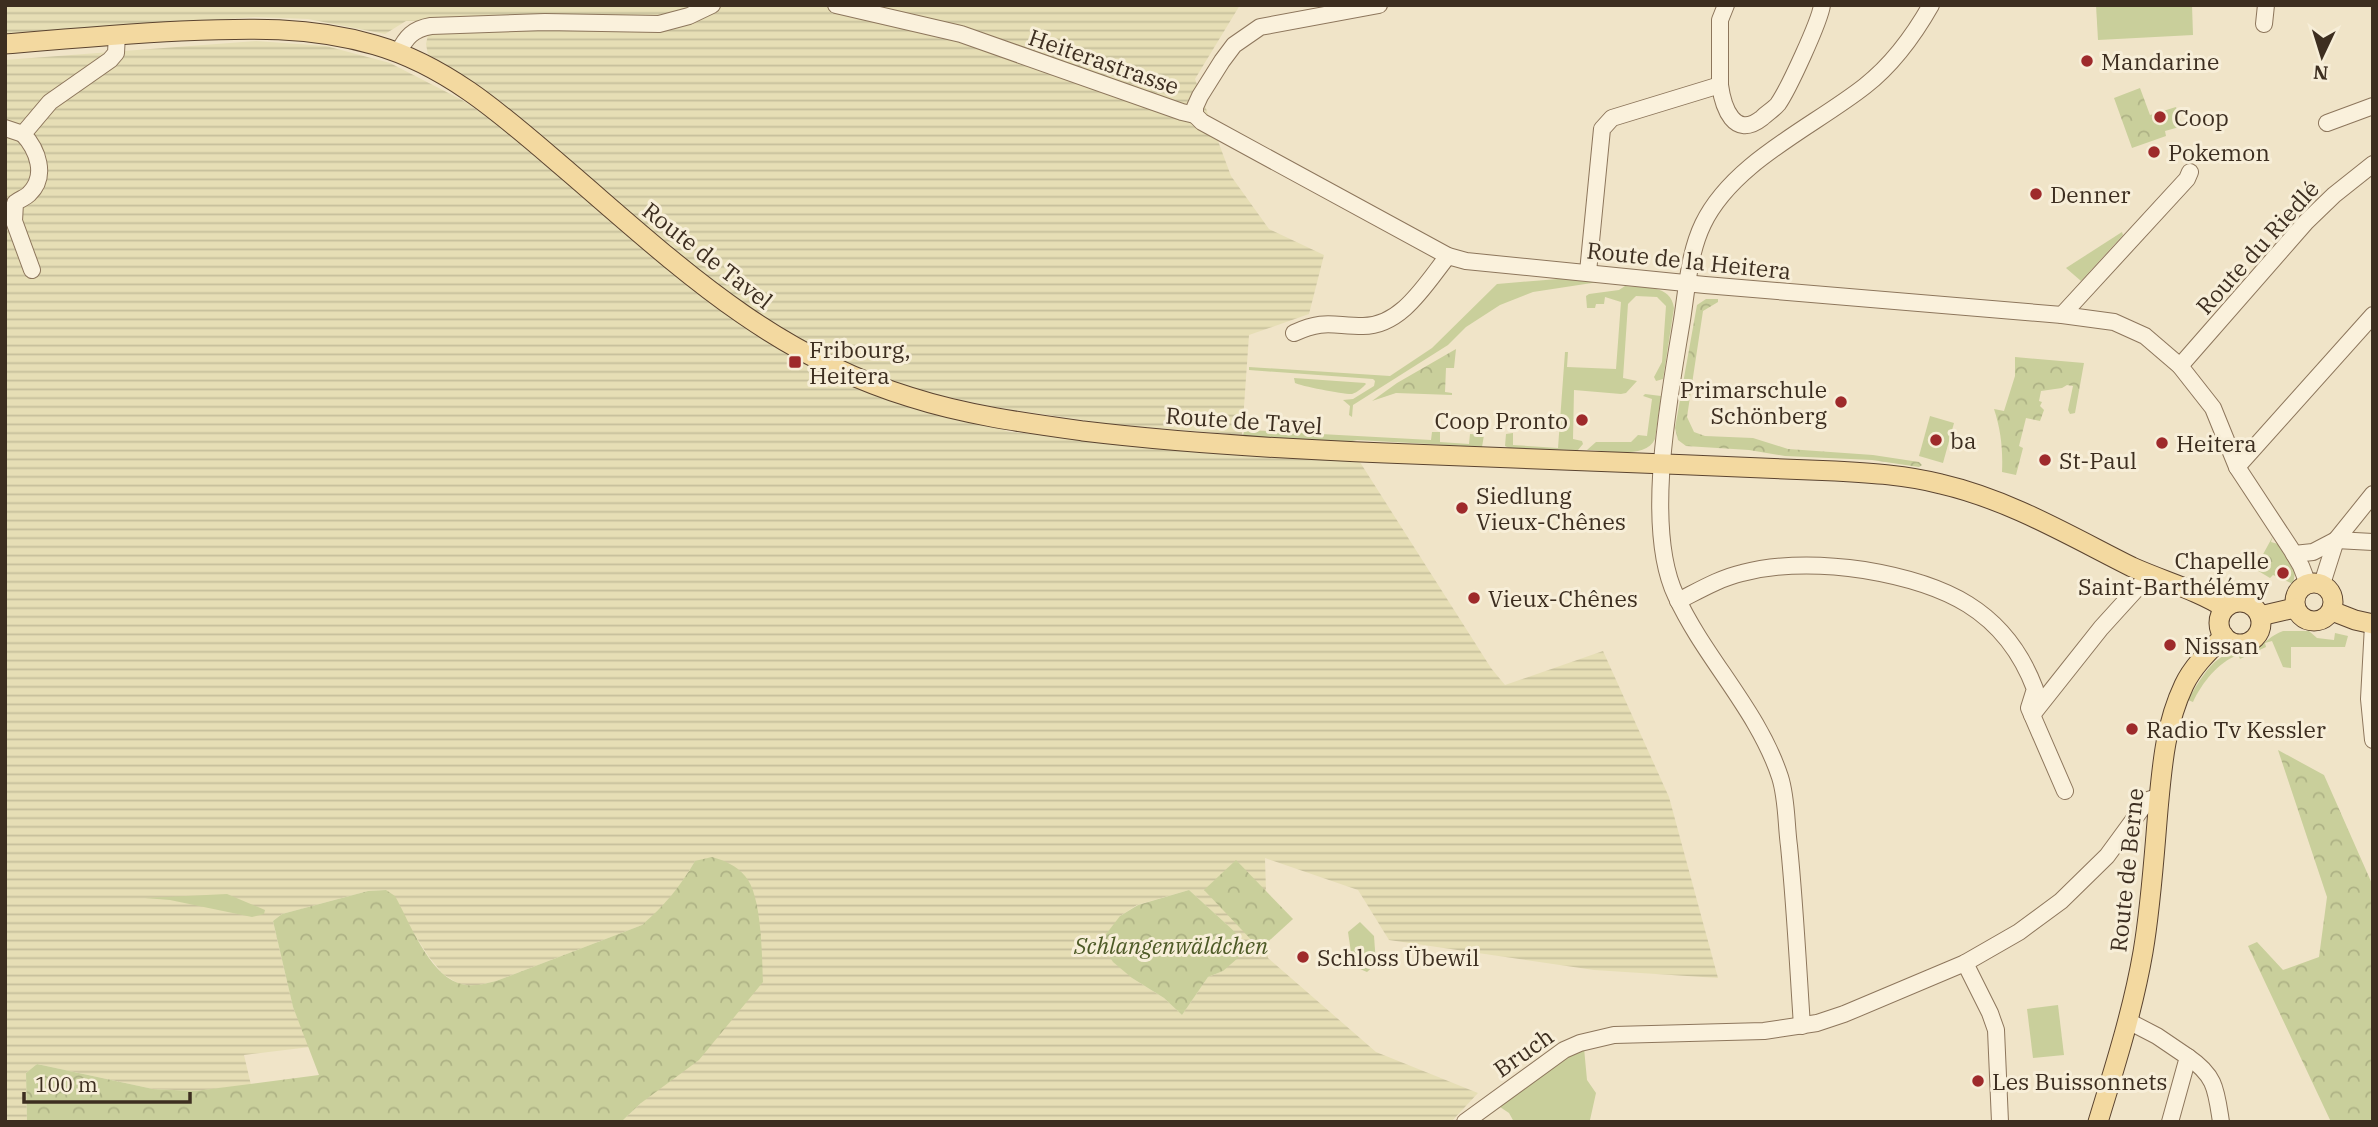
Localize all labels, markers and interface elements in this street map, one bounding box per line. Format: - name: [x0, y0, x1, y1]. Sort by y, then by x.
- street label: Heiterastrasse: [1025, 21, 1183, 101]
- north arrow: [2287, 21, 2357, 91]
- place label: Mandarine: [2101, 46, 2219, 76]
- marker: Mandarine: [2079, 53, 2095, 69]
- text: N: [2312, 60, 2329, 85]
- place label: Coop: [2174, 102, 2229, 132]
- marker: Coop: [2152, 109, 2168, 125]
- place label: Pokemon: [2168, 137, 2270, 167]
- marker: Pokemon: [2146, 144, 2162, 160]
- street label: Route du Riedlé: [2189, 174, 2325, 320]
- place label: Denner: [2050, 179, 2130, 209]
- marker: Denner: [2028, 186, 2044, 202]
- street label: Route de Tavel: [637, 195, 779, 315]
- street label: Route de la Heitera: [1585, 234, 1793, 286]
- place label: Fribourg, Heitera: [809, 334, 911, 390]
- marker: Fribourg, Heitera: [787, 354, 803, 370]
- place label: Primarschule Schönberg: [1680, 374, 1827, 430]
- marker: Primarschule Schönberg: [1833, 394, 1849, 410]
- street label: Route de Tavel: [1164, 400, 1324, 440]
- place label: Coop Pronto: [1435, 405, 1568, 435]
- marker: Coop Pronto: [1574, 412, 1590, 428]
- place label: ba: [1950, 425, 1977, 455]
- place label: Heitera: [2176, 428, 2257, 458]
- marker: ba: [1928, 432, 1944, 448]
- marker: Heitera: [2154, 435, 2170, 451]
- place label: St-Paul: [2059, 445, 2137, 475]
- marker: St-Paul: [2037, 452, 2053, 468]
- place label: Siedlung Vieux-Chênes: [1476, 480, 1626, 536]
- marker: Siedlung Vieux-Chênes: [1454, 500, 1470, 516]
- place label: Chapelle Saint-Barthélémy: [2078, 545, 2270, 601]
- marker: Chapelle Saint-Barthélémy: [2275, 565, 2291, 581]
- place label: Vieux-Chênes: [1488, 583, 1638, 613]
- marker: Vieux-Chênes: [1466, 590, 1482, 606]
- place label: Nissan: [2184, 630, 2259, 660]
- marker: Nissan: [2162, 637, 2178, 653]
- place label: Radio Tv Kessler: [2146, 714, 2326, 744]
- marker: Radio Tv Kessler: [2124, 721, 2140, 737]
- street label: Route de Berne: [2102, 787, 2150, 953]
- park label: Schlangenwäldchen: [1073, 930, 1268, 960]
- place label: Schloss Übewil: [1317, 942, 1480, 972]
- marker: Schloss Übewil: [1295, 949, 1311, 965]
- street label: Bruch: [1487, 1021, 1559, 1083]
- scale bar: [24, 1060, 191, 1104]
- place label: Les Buissonnets: [1992, 1066, 2168, 1096]
- text: 100 m: [35, 1070, 98, 1098]
- marker: Les Buissonnets: [1970, 1073, 1986, 1089]

